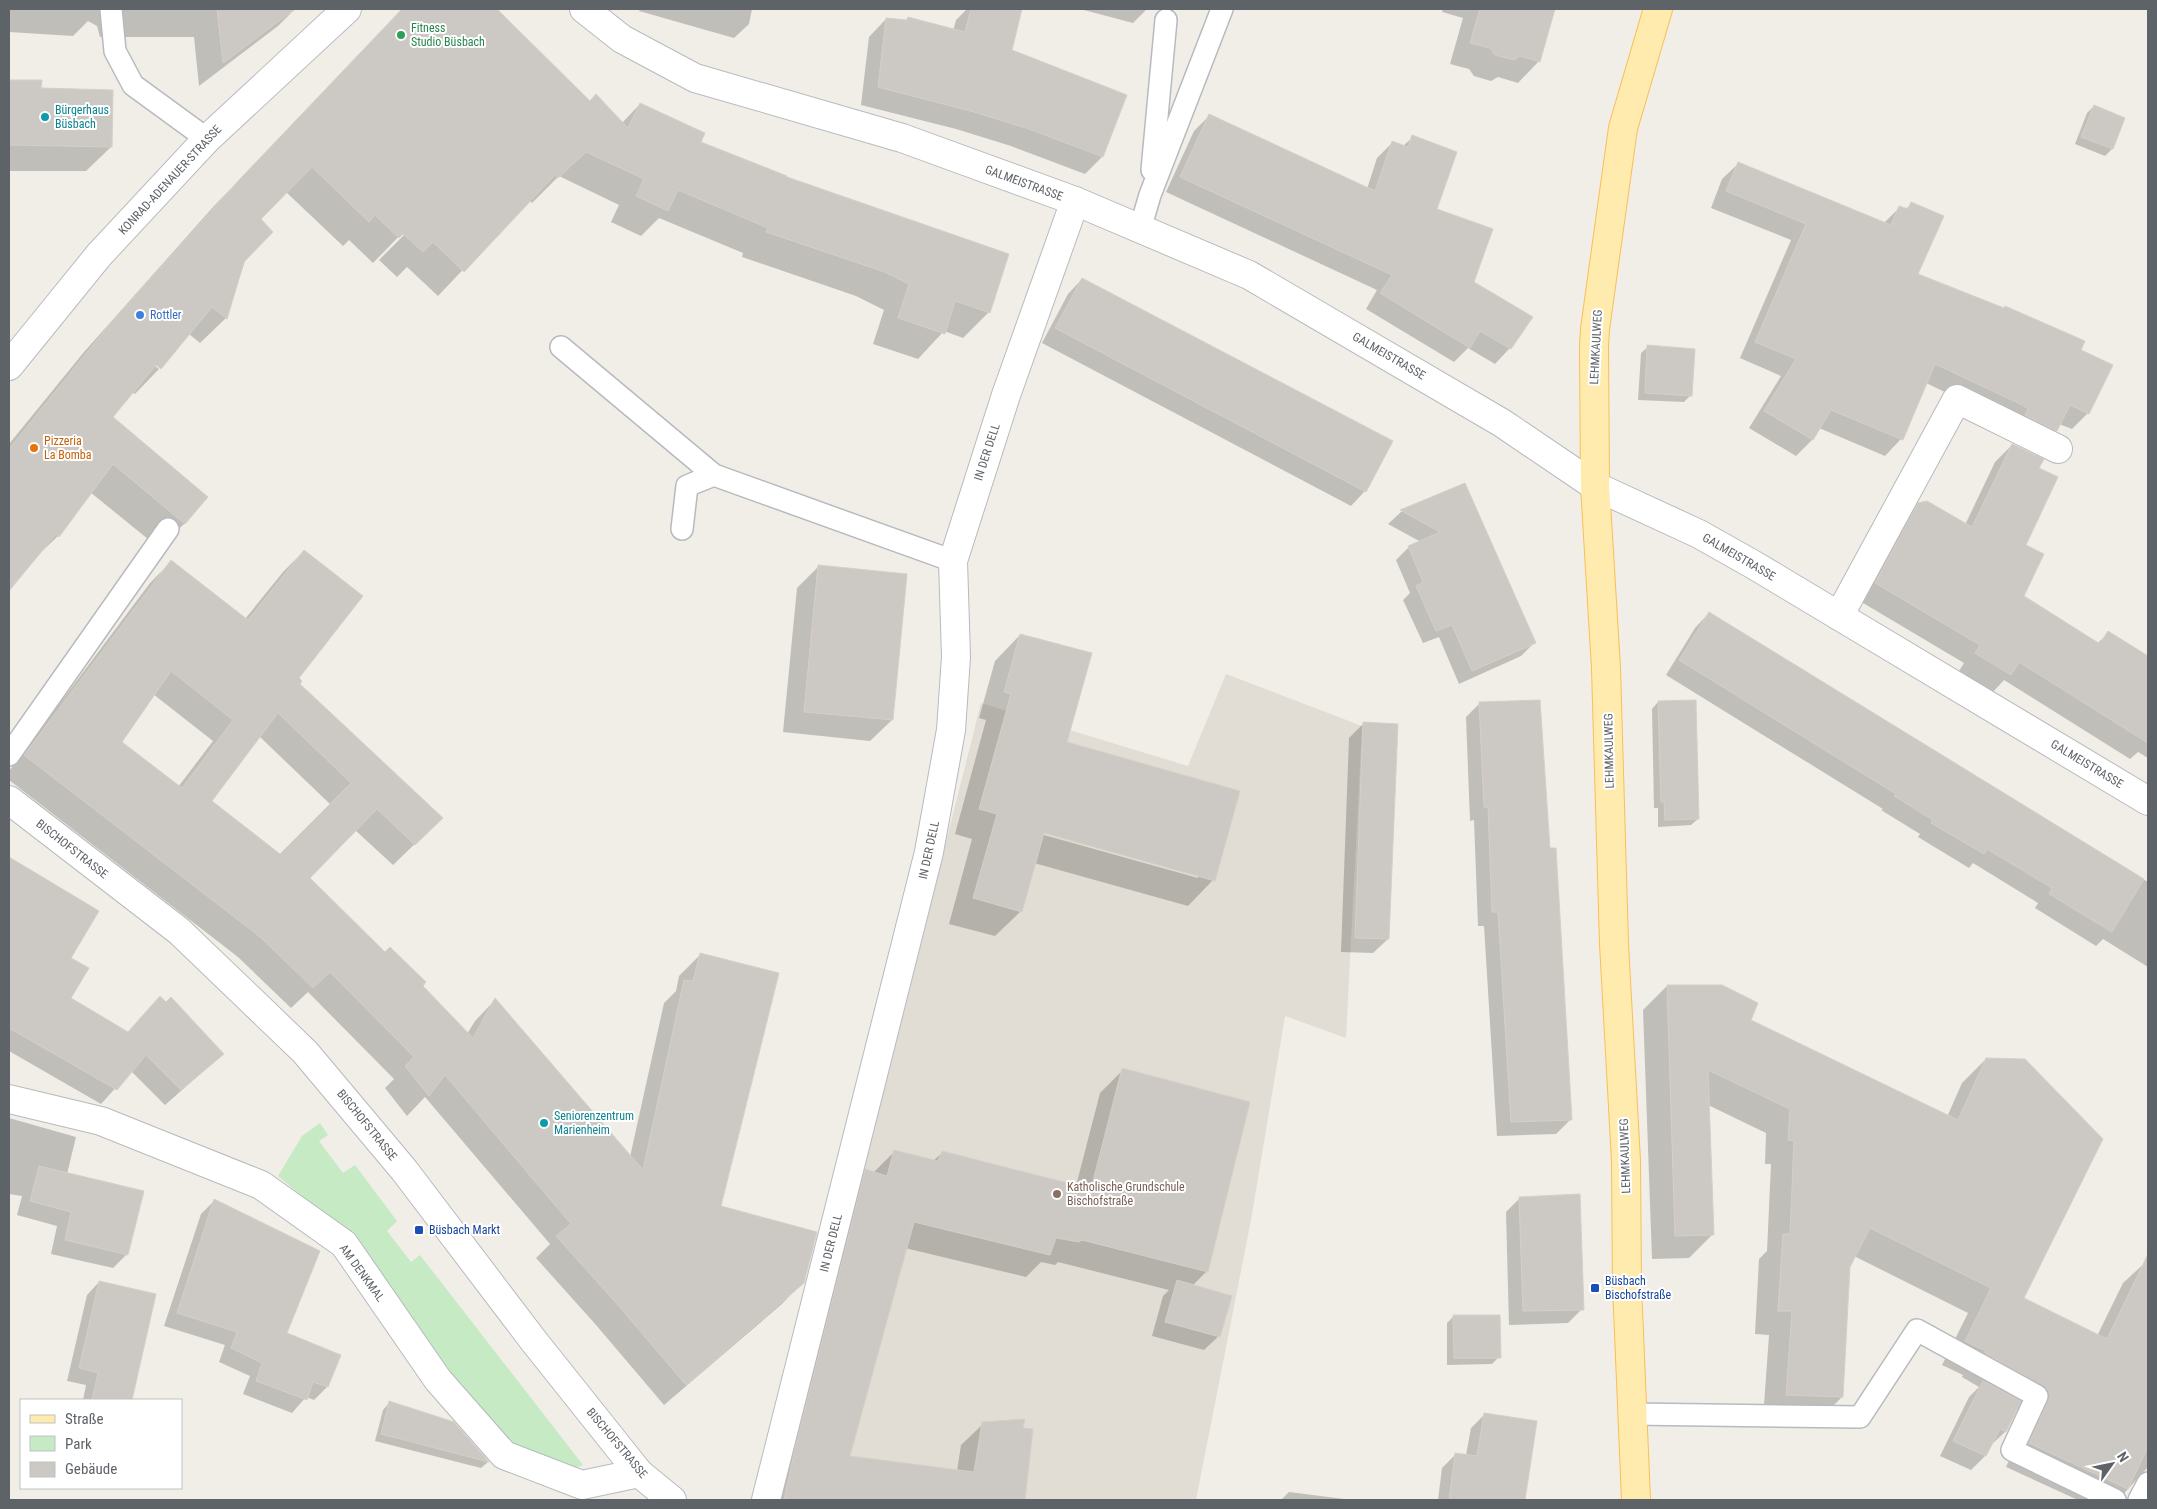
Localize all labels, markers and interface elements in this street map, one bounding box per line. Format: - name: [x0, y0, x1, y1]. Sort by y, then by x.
- place label: Fitness Studio Büsbach: [411, 21, 485, 49]
- marker: Fitness Studio Büsbach: [395, 29, 407, 41]
- place label: Bürgerhaus Büsbach: [55, 103, 109, 131]
- marker: Bürgerhaus Büsbach: [39, 111, 51, 123]
- street label: KONRAD-ADENAUER-STRASSE: [116, 122, 224, 238]
- street label: GALMEISTRASSE: [983, 162, 1065, 204]
- place label: Rottler: [150, 308, 182, 322]
- marker: Rottler: [134, 309, 146, 321]
- street label: LEHMKAULWEG: [1587, 309, 1605, 385]
- street label: GALMEISTRASSE: [1350, 329, 1428, 383]
- street label: IN DER DELL: [971, 421, 1003, 482]
- place label: Pizzeria La Bomba: [44, 434, 92, 462]
- marker: Pizzeria La Bomba: [28, 442, 40, 454]
- street label: GALMEISTRASSE: [1700, 530, 1778, 584]
- street label: LEHMKAULWEG: [1601, 713, 1617, 789]
- street label: GALMEISTRASSE: [2048, 737, 2126, 791]
- street label: BISCHOFSTRASSE: [33, 817, 111, 881]
- street label: IN DER DELL: [916, 819, 942, 880]
- street label: BISCHOFSTRASSE: [334, 1087, 400, 1163]
- place label: Seniorenzentrum Marienheim: [554, 1109, 634, 1137]
- marker: Seniorenzentrum Marienheim: [538, 1117, 550, 1129]
- street label: LEHMKAULWEG: [1617, 1118, 1633, 1194]
- place label: Katholische Grundschule Bischofstraße: [1067, 1180, 1185, 1208]
- marker: Katholische Grundschule Bischofstraße: [1051, 1188, 1063, 1200]
- street label: IN DER DELL: [817, 1212, 845, 1273]
- place label: Büsbach Markt: [429, 1223, 500, 1237]
- marker: Büsbach Markt: [413, 1224, 425, 1236]
- street label: AM DENKMAL: [337, 1242, 388, 1305]
- place label: Büsbach Bischofstraße: [1605, 1274, 1671, 1302]
- marker: Büsbach Bischofstraße: [1589, 1282, 1601, 1294]
- legend: [20, 1399, 182, 1489]
- street label: BISCHOFSTRASSE: [584, 1405, 650, 1481]
- text: Straße: [65, 1410, 104, 1428]
- text: Park: [65, 1435, 92, 1453]
- north arrow: [2087, 1439, 2137, 1489]
- text: N: [2114, 1449, 2132, 1465]
- text: Gebäude: [65, 1460, 117, 1478]

